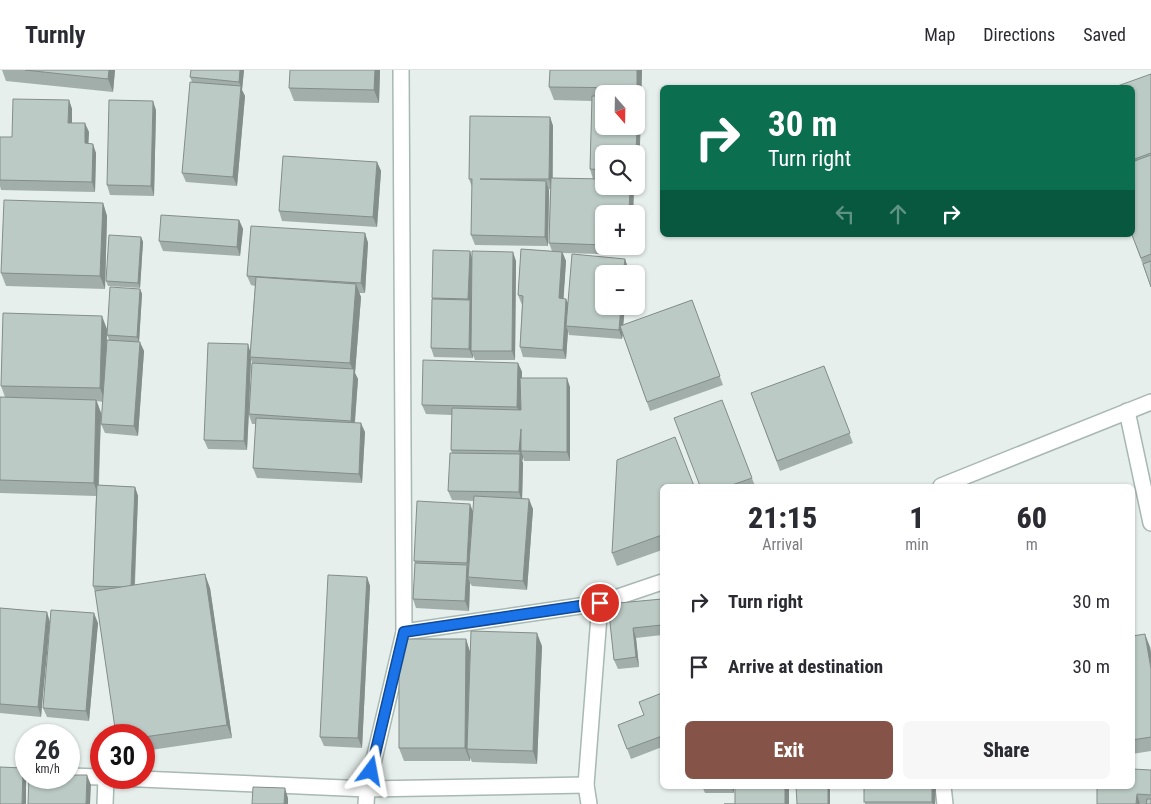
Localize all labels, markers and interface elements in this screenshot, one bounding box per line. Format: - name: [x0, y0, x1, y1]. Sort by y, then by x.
- text: Turnly: [25, 21, 86, 49]
- text: Map: [924, 24, 955, 45]
- text: Directions: [983, 24, 1055, 45]
- text: Saved: [1083, 24, 1126, 45]
- north arrow: [595, 85, 645, 135]
- map controls: [595, 85, 645, 315]
- text: 30 m: [768, 104, 837, 145]
- icon: right: [685, 105, 750, 170]
- button: search: [595, 145, 645, 195]
- text: Turn right: [768, 146, 851, 171]
- icon: left: [831, 200, 859, 228]
- icon: ahead: [884, 200, 912, 228]
- icon: right: [937, 200, 965, 228]
- button: +: [595, 205, 645, 255]
- button: −: [595, 265, 645, 315]
- text: 21:15: [748, 500, 817, 535]
- text: 1: [909, 500, 925, 535]
- text: 60: [1017, 500, 1047, 535]
- text: Arrival: [762, 535, 803, 554]
- text: min: [905, 535, 929, 554]
- text: m: [1026, 535, 1038, 554]
- pin: [579, 582, 621, 624]
- icon: right: [685, 588, 713, 616]
- icon: arrive: [586, 589, 614, 617]
- text: Turn right: [728, 590, 803, 613]
- text: 30 m: [1073, 590, 1110, 613]
- icon: arrive: [685, 653, 713, 681]
- text: Arrive at destination: [728, 655, 883, 678]
- text: 30 m: [1073, 655, 1110, 678]
- button: Exit: [685, 721, 893, 779]
- button: Share: [903, 721, 1110, 779]
- speed limit sign: 30: [90, 724, 155, 789]
- text: 26: [35, 736, 60, 765]
- position arrow: [344, 744, 396, 796]
- text: km/h: [35, 762, 60, 776]

